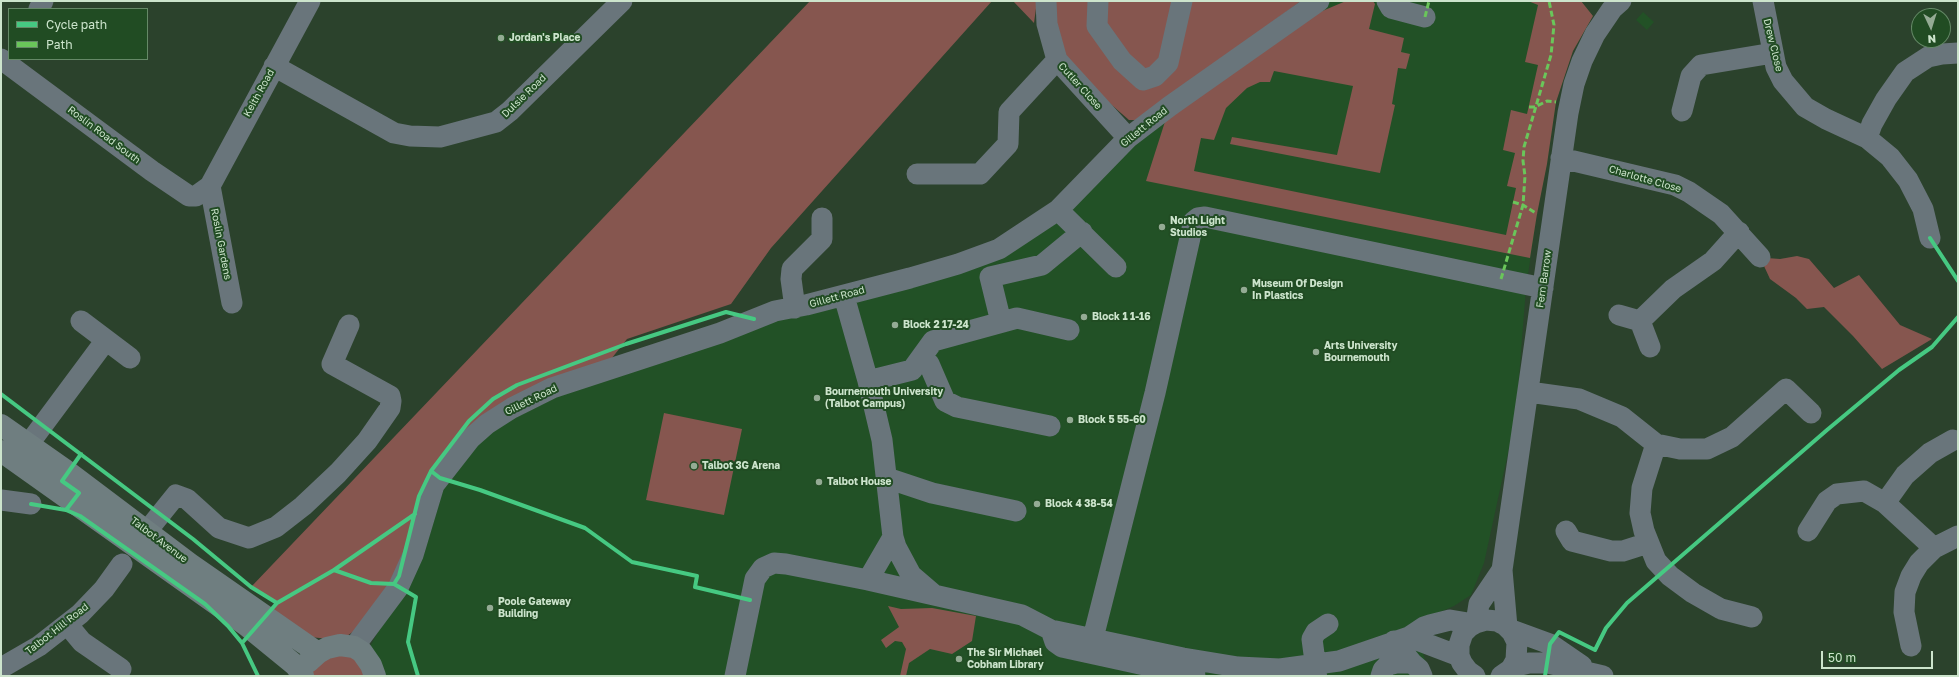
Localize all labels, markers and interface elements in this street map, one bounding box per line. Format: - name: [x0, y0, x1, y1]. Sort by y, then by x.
- legend: [8, 8, 148, 60]
- north arrow: [1911, 8, 1951, 48]
- text: Cycle path: [46, 17, 107, 32]
- street label: Drew Close: [1761, 17, 1785, 73]
- place label: Jordan's Place: [509, 32, 580, 44]
- marker: Jordan's Place: [496, 33, 506, 43]
- text: N: [1927, 33, 1936, 46]
- text: Path: [46, 37, 73, 52]
- street label: Cutler Close: [1056, 60, 1104, 112]
- street label: Keith Road: [241, 67, 277, 119]
- street label: Dulsie Road: [499, 72, 549, 120]
- street label: Roslin Road South: [65, 104, 143, 166]
- street label: Gillett Road: [1118, 104, 1170, 150]
- street label: Charlotte Close: [1607, 163, 1683, 195]
- street label: Roslin Gardens: [208, 207, 234, 281]
- place label: North Light Studios: [1170, 215, 1225, 238]
- marker: North Light Studios: [1157, 222, 1167, 232]
- street label: Fern Barrow: [1534, 249, 1554, 309]
- place label: Museum Of Design In Plastics: [1252, 278, 1343, 302]
- street label: Gillett Road: [808, 284, 866, 310]
- marker: Museum Of Design In Plastics: [1239, 285, 1249, 295]
- place label: Block 1 1-16: [1092, 311, 1150, 323]
- marker: Block 1 1-16: [1079, 312, 1089, 322]
- place label: Block 2 17-24: [903, 319, 969, 331]
- marker: Block 2 17-24: [890, 320, 900, 330]
- place label: Arts University Bournemouth: [1324, 340, 1397, 364]
- marker: Arts University Bournemouth: [1311, 347, 1321, 357]
- street label: Gillett Road: [503, 382, 559, 418]
- place label: Bournemouth University (Talbot Campus): [825, 386, 943, 410]
- marker: Bournemouth University (Talbot Campus): [812, 393, 822, 403]
- place label: Block 5 55-60: [1078, 414, 1146, 426]
- marker: Block 5 55-60: [1065, 415, 1075, 425]
- place label: Talbot 3G Arena: [702, 460, 780, 472]
- marker: Talbot 3G Arena: [689, 461, 699, 471]
- place label: Talbot House: [827, 476, 891, 488]
- marker: Talbot House: [814, 477, 824, 487]
- place label: Block 4 38-54: [1045, 498, 1113, 510]
- marker: Block 4 38-54: [1032, 499, 1042, 509]
- street label: Talbot Avenue: [128, 515, 190, 565]
- place label: Poole Gateway Building: [498, 596, 571, 620]
- street label: Talbot Hill Road: [23, 601, 91, 657]
- marker: Poole Gateway Building: [485, 603, 495, 613]
- scale bar: [1823, 643, 1935, 669]
- place label: The Sir Michael Cobham Library: [967, 647, 1044, 670]
- text: 50 m: [1828, 650, 1856, 665]
- marker: The Sir Michael Cobham Library: [954, 654, 964, 664]

